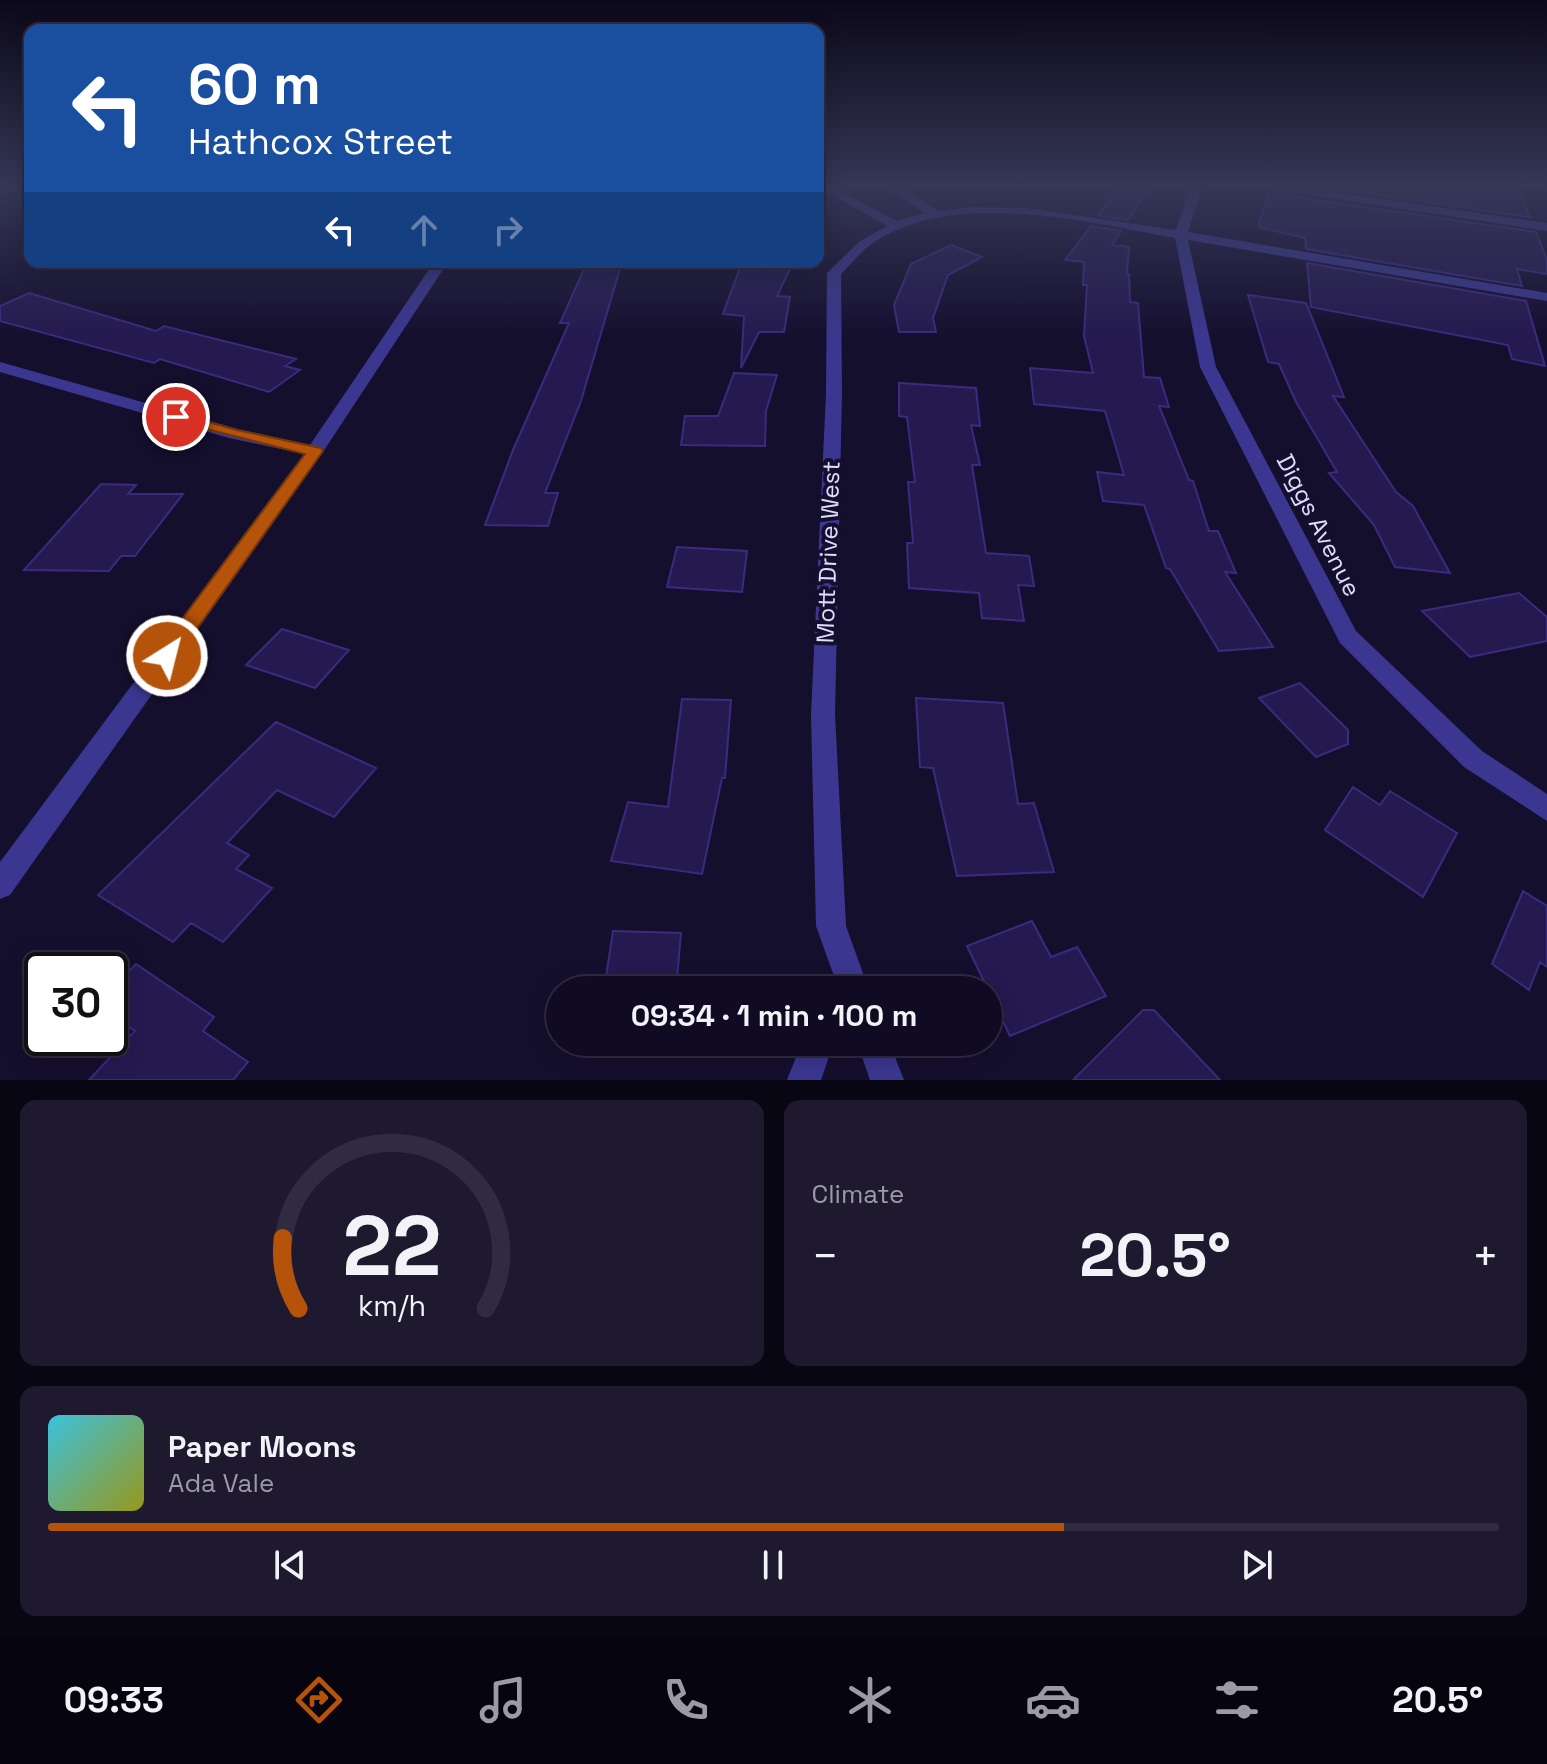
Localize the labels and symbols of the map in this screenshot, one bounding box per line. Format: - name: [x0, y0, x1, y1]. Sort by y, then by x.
- pin: [142, 383, 210, 451]
- street label: Diggs Avenue: [1270, 449, 1368, 601]
- street label: Mott Drive West: [809, 460, 847, 644]
- position arrow: [125, 614, 209, 698]
- speed limit sign: 30: [24, 952, 128, 1056]

